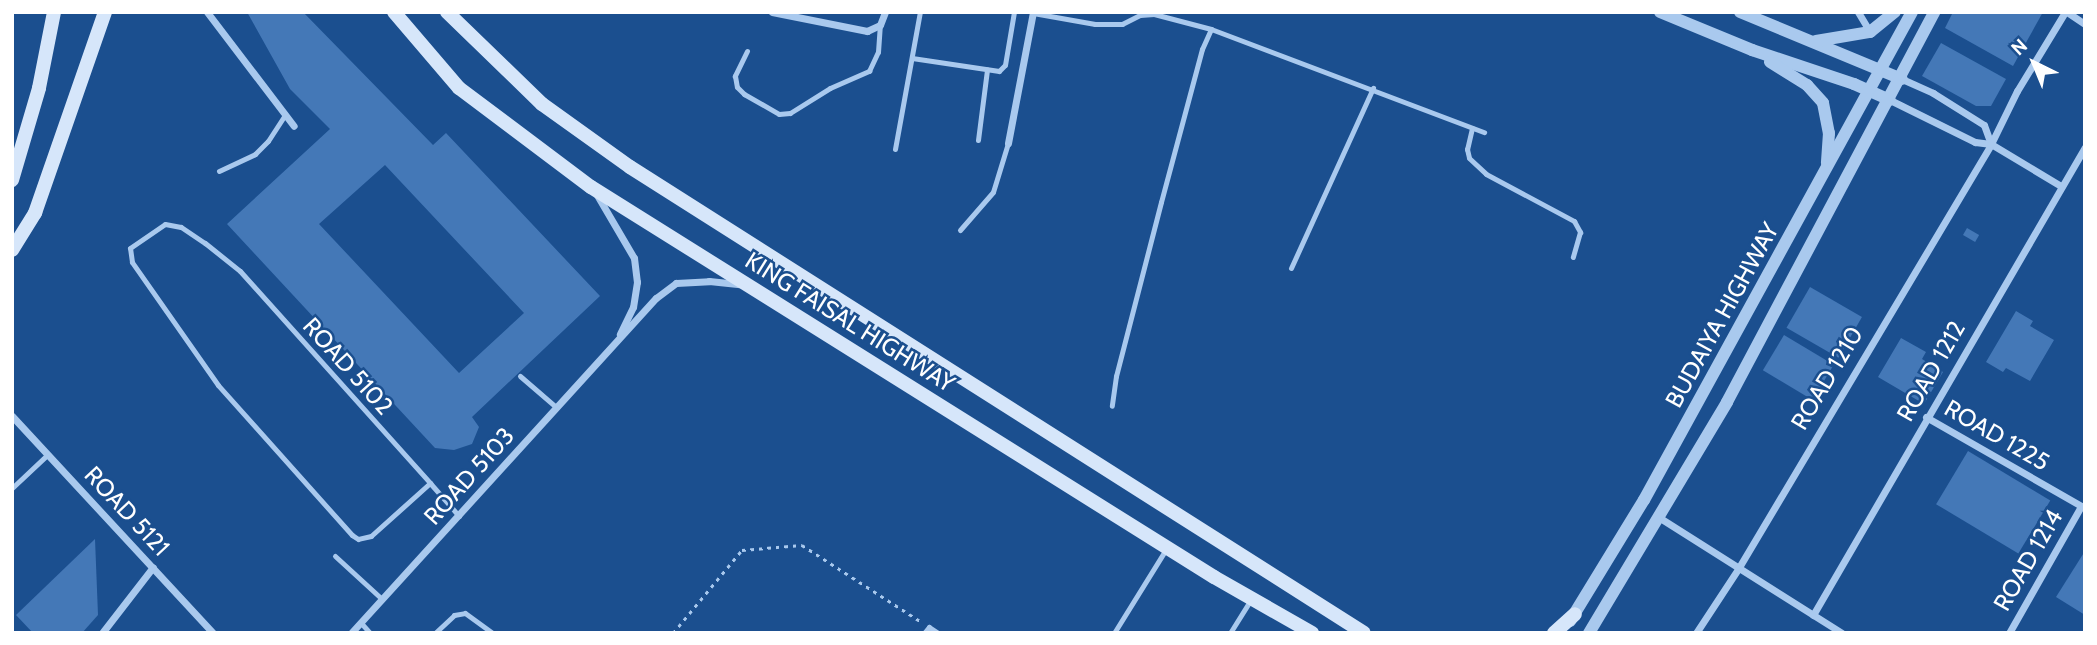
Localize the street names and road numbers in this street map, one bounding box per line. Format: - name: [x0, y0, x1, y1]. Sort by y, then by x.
- street label: BUDAIYA HIGHWAY: [1659, 218, 1785, 412]
- street label: KING FAISAL HIGHWAY: [740, 246, 960, 398]
- street label: ROAD 5102: [297, 312, 399, 420]
- street label: ROAD 1212: [1891, 316, 1971, 426]
- street label: ROAD 1210: [1785, 321, 1869, 435]
- street label: ROAD 1225: [1939, 393, 2055, 477]
- street label: ROAD 5103: [418, 421, 520, 531]
- street label: ROAD 5121: [78, 460, 176, 562]
- street label: ROAD 1214: [1987, 504, 2069, 616]

